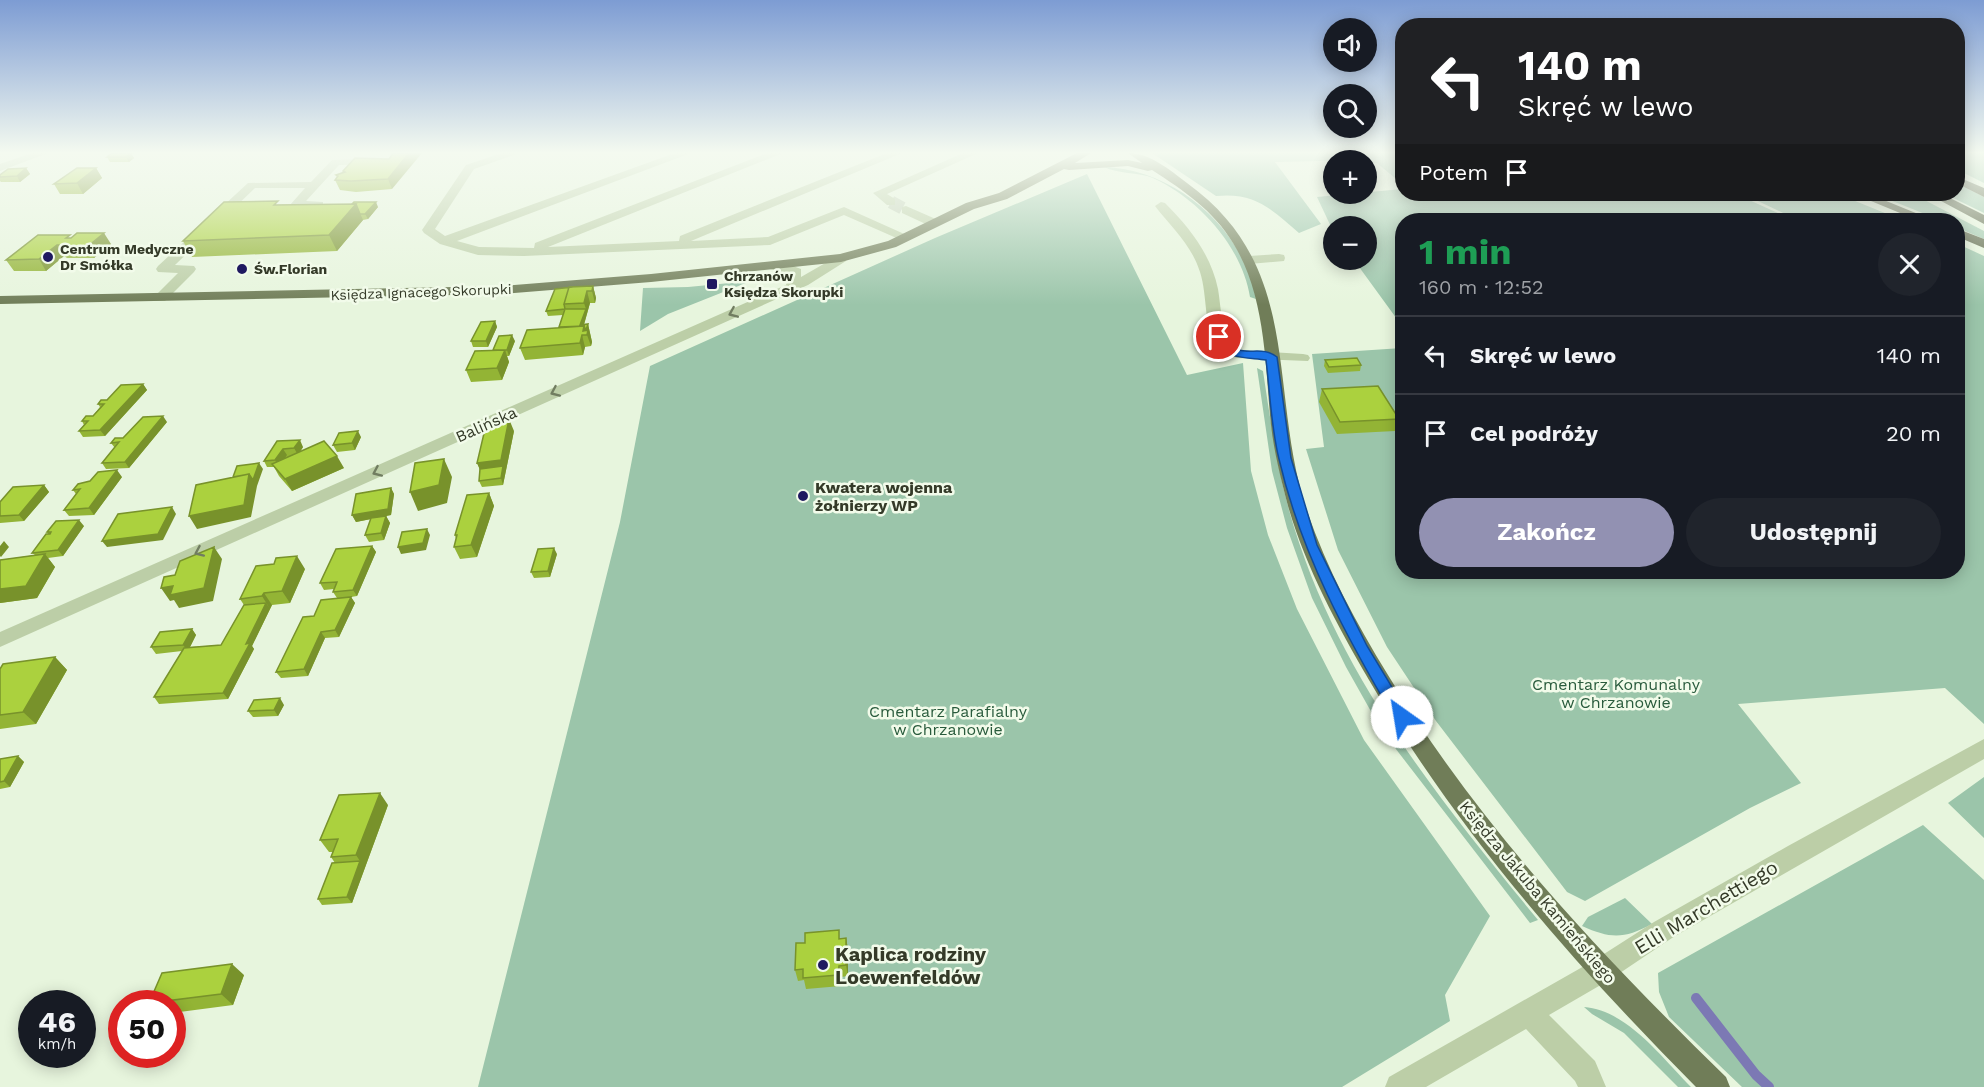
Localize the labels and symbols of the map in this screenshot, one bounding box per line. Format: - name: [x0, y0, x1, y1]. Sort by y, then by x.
- place label: Centrum Medyczne Dr Smółka: [60, 241, 194, 273]
- marker: Centrum Medyczne Dr Smółka: [41, 250, 55, 264]
- place label: Św.Florian: [254, 261, 327, 277]
- marker: Św.Florian: [235, 262, 249, 276]
- place label: Chrzanów Księdza Skorupki: [724, 268, 843, 300]
- marker: Chrzanów Księdza Skorupki: [705, 277, 719, 291]
- street label: Księdza Ignacego Skorupki: [330, 281, 512, 303]
- one-way arrow: [728, 306, 739, 318]
- pin: [1193, 311, 1244, 362]
- one-way arrow: [550, 385, 561, 397]
- street label: Balińska: [453, 403, 520, 446]
- one-way arrow: [372, 465, 383, 477]
- place label: Kwatera wojenna żołnierzy WP: [815, 478, 953, 515]
- marker: Kwatera wojenna żołnierzy WP: [796, 489, 810, 503]
- one-way arrow: [194, 544, 205, 556]
- park label: Cmentarz Komunalny w Chrzanowie: [1532, 675, 1701, 712]
- position arrow: [1370, 685, 1434, 749]
- park label: Cmentarz Parafialny w Chrzanowie: [869, 702, 1028, 739]
- street label: Księdza Jakuba Kamieńskiego: [1456, 797, 1620, 987]
- street label: Elli Marchettiego: [1630, 855, 1782, 959]
- place label: Kaplica rodziny Loewenfeldów: [835, 942, 987, 989]
- marker: Kaplica rodziny Loewenfeldów: [816, 958, 830, 972]
- speed limit sign: 50: [108, 990, 186, 1068]

